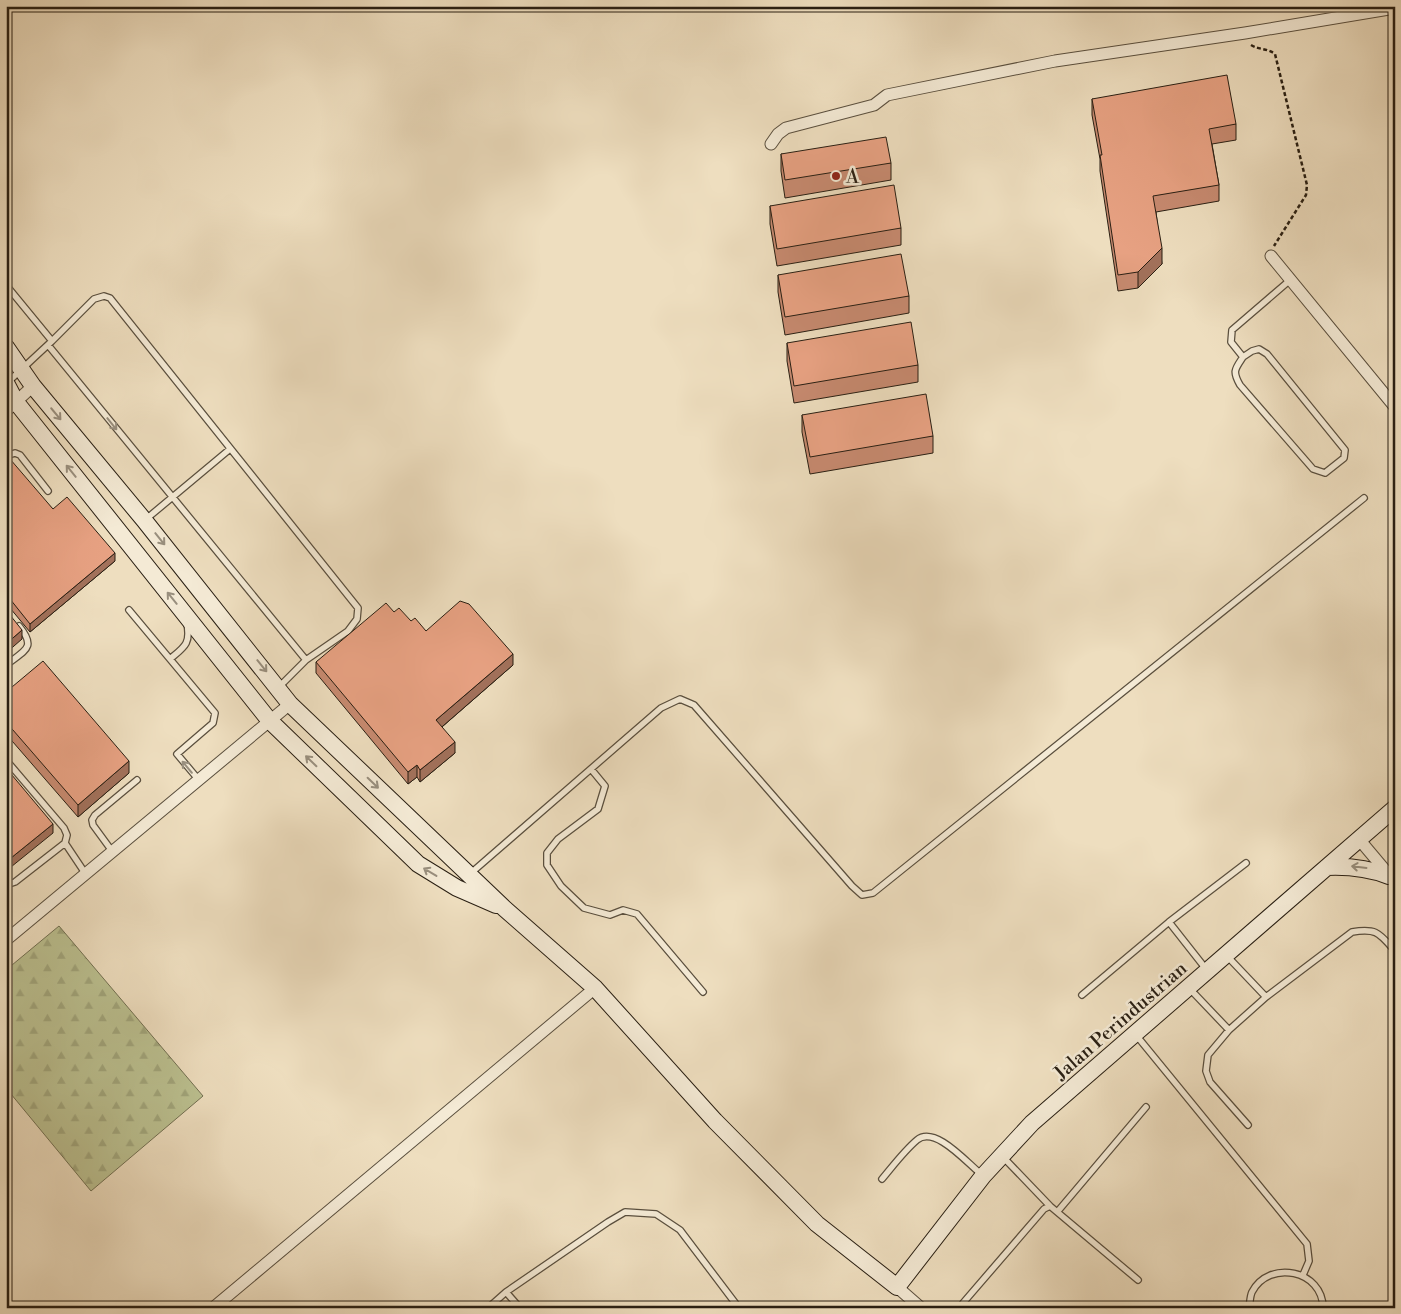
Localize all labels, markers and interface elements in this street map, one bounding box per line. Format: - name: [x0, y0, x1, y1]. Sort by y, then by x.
- place label: A: [845, 165, 860, 189]
- marker: A: [830, 170, 842, 182]
- one-way arrow: [51, 407, 62, 420]
- one-way arrow: [107, 417, 118, 430]
- one-way arrow: [65, 465, 76, 478]
- one-way arrow: [154, 532, 165, 545]
- one-way arrow: [167, 591, 177, 605]
- one-way arrow: [256, 659, 267, 672]
- one-way arrow: [305, 755, 318, 767]
- one-way arrow: [182, 761, 193, 774]
- one-way arrow: [367, 777, 380, 789]
- one-way arrow: [1351, 862, 1367, 872]
- one-way arrow: [423, 866, 437, 876]
- street label: Jalan Perindustrian: [1049, 956, 1192, 1086]

